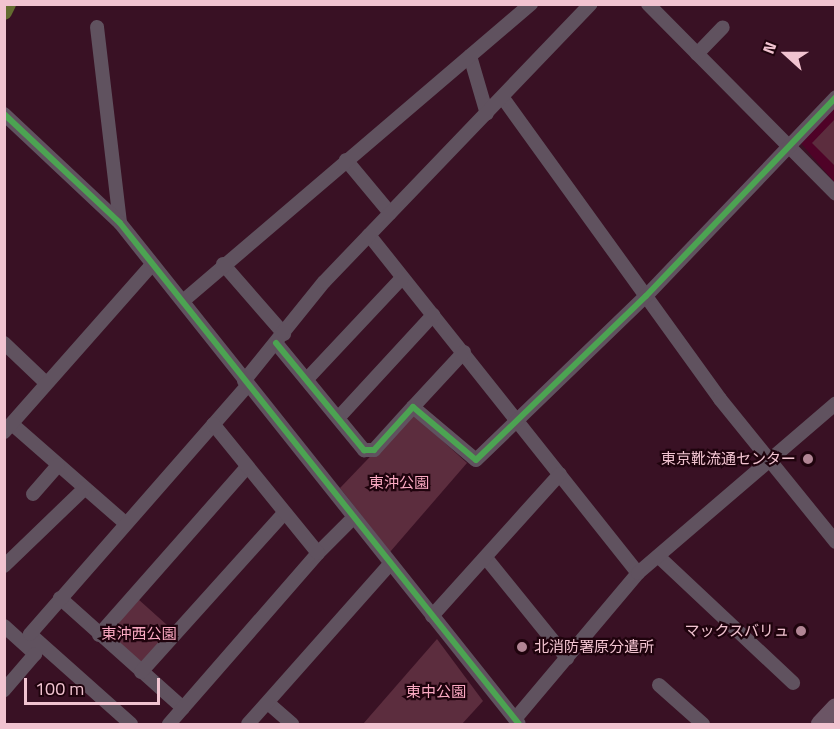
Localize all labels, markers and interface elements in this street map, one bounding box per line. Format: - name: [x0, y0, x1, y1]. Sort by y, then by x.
- north arrow: [756, 24, 816, 84]
- text: N: [756, 38, 782, 57]
- place label: 東京靴流通センター: [661, 450, 796, 468]
- marker: 東京靴流通センター: [801, 452, 815, 466]
- park label: 東沖公園: [369, 474, 429, 492]
- place label: マックスバリュ: [684, 622, 789, 640]
- marker: マックスバリュ: [794, 624, 808, 638]
- park label: 東沖西公園: [102, 625, 176, 643]
- place label: 北消防署原分遣所: [534, 638, 654, 656]
- marker: 北消防署原分遣所: [515, 640, 529, 654]
- scale bar: [27, 666, 164, 704]
- text: 100 m: [35, 675, 84, 702]
- park label: 東中公園: [406, 683, 466, 701]

